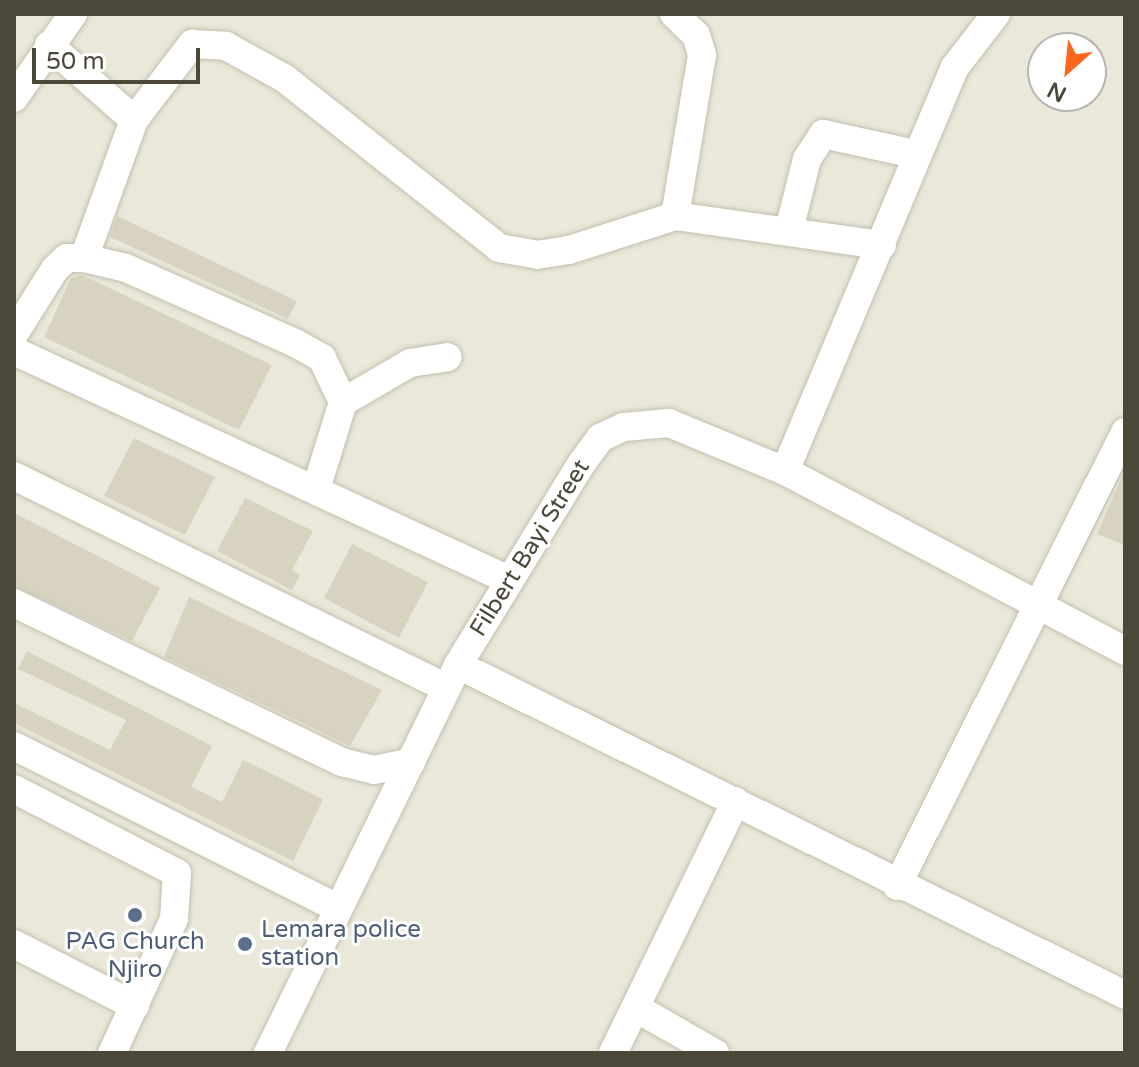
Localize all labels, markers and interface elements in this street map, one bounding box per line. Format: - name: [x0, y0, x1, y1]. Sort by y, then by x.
- scale bar: [36, 32, 204, 82]
- north arrow: [1027, 32, 1107, 112]
- text: 50 m: [46, 47, 104, 76]
- text: N: [1043, 76, 1071, 107]
- street label: Filbert Bayi Street: [464, 454, 596, 642]
- marker: PAG Church Njiro: [126, 906, 144, 924]
- place label: Lemara police station: [261, 916, 421, 972]
- place label: PAG Church Njiro: [65, 928, 205, 984]
- marker: Lemara police station: [236, 935, 254, 953]

